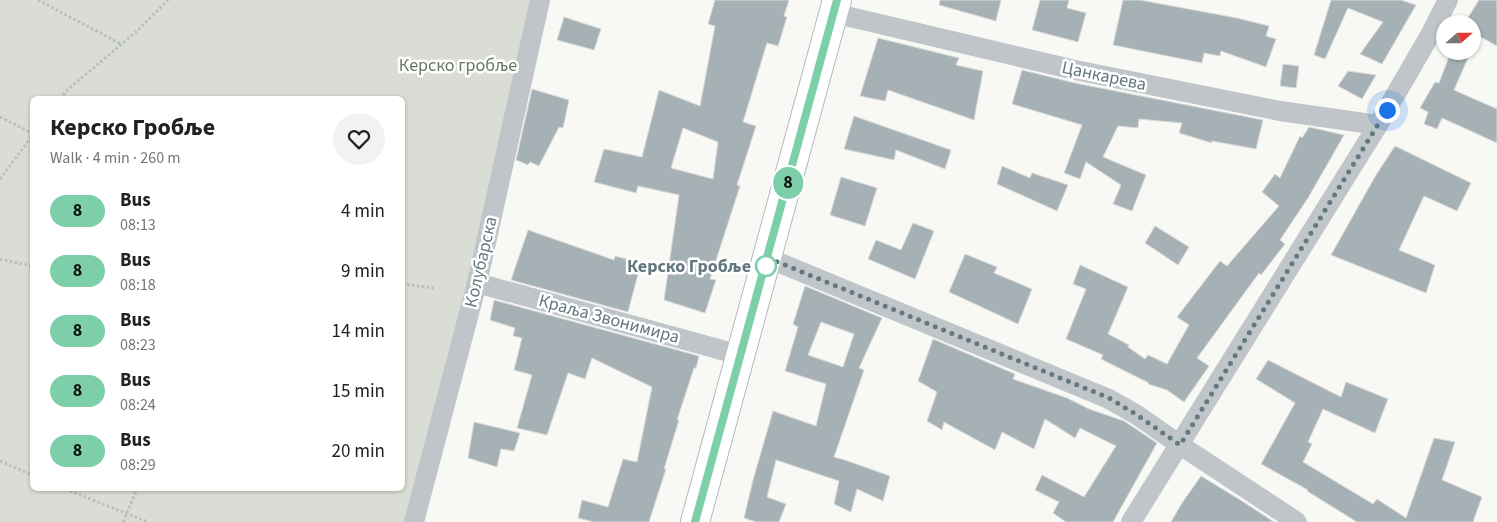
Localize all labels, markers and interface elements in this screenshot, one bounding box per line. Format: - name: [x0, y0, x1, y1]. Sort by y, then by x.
- north arrow: [1436, 15, 1481, 60]
- map controls: [1436, 15, 1481, 60]
- park label: Керско гробље: [399, 53, 517, 78]
- street label: Цанкарева: [1059, 55, 1149, 97]
- your location: [1375, 98, 1400, 123]
- text: Керско Гробље: [50, 110, 215, 145]
- button: heart: [333, 113, 385, 165]
- text: Walk · 4 min · 260 m: [50, 147, 181, 169]
- line badge: 8: [772, 167, 804, 199]
- text: 8: [783, 170, 793, 195]
- text: Bus: [120, 187, 151, 214]
- text: 8: [73, 198, 82, 223]
- text: 4 min: [341, 198, 385, 225]
- text: 08:13: [120, 214, 156, 236]
- street label: Колубарска: [458, 214, 504, 310]
- text: Bus: [120, 247, 151, 274]
- place label: Керско Гробље: [627, 254, 751, 279]
- marker: Керско Гробље: [755, 255, 777, 277]
- text: 8: [73, 258, 82, 283]
- text: 9 min: [341, 258, 385, 285]
- text: 08:18: [120, 274, 156, 296]
- street label: Краља Звонимира: [536, 288, 682, 350]
- text: Bus: [120, 307, 151, 334]
- text: 8: [73, 318, 82, 343]
- text: 14 min: [331, 318, 385, 345]
- text: 08:23: [120, 334, 156, 356]
- text: Bus: [120, 367, 151, 394]
- text: 8: [73, 378, 82, 403]
- text: 15 min: [331, 378, 385, 405]
- text: 08:24: [120, 394, 156, 416]
- text: Bus: [120, 427, 151, 454]
- text: 8: [73, 438, 82, 463]
- text: 20 min: [331, 438, 385, 465]
- text: 08:29: [120, 454, 156, 476]

